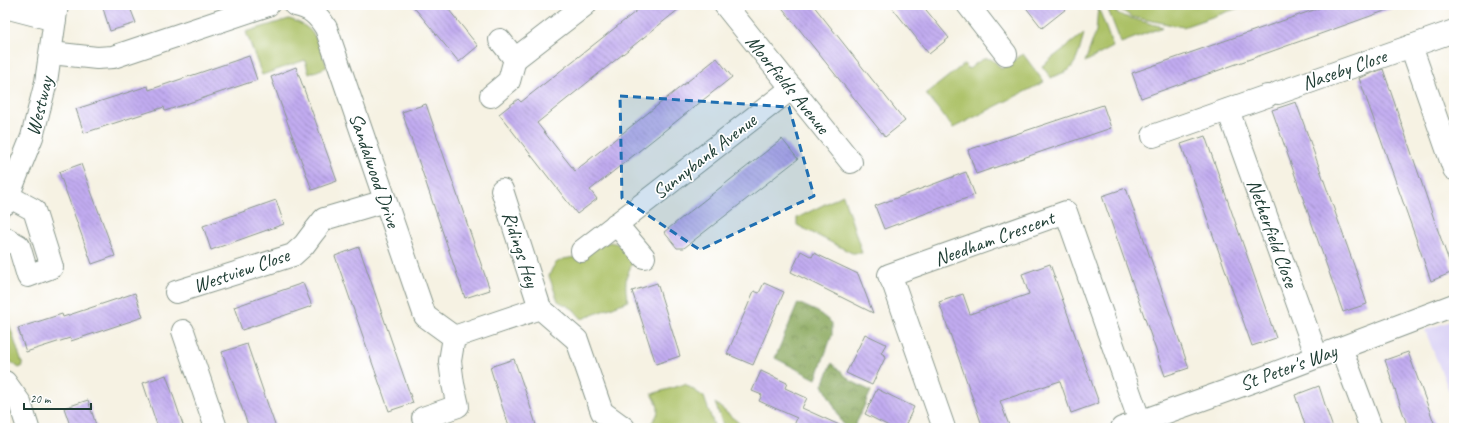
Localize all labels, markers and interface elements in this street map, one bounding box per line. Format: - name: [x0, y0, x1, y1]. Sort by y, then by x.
- street label: Moorfields Avenue: [740, 30, 836, 140]
- street label: Naseby Close: [1299, 43, 1391, 96]
- street label: Westway: [20, 72, 59, 138]
- street label: Sunnybank Avenue: [647, 107, 763, 205]
- street label: Sandalwood Drive: [343, 110, 406, 232]
- street label: Netherfield Close: [1241, 176, 1304, 292]
- street label: Needham Crescent: [931, 204, 1060, 272]
- street label: Ridings Hey: [497, 208, 545, 291]
- street label: Westview Close: [190, 242, 294, 299]
- street label: St Peter's Way: [1236, 338, 1341, 397]
- scale bar: [24, 385, 91, 411]
- text: 20 m: [30, 391, 52, 407]

